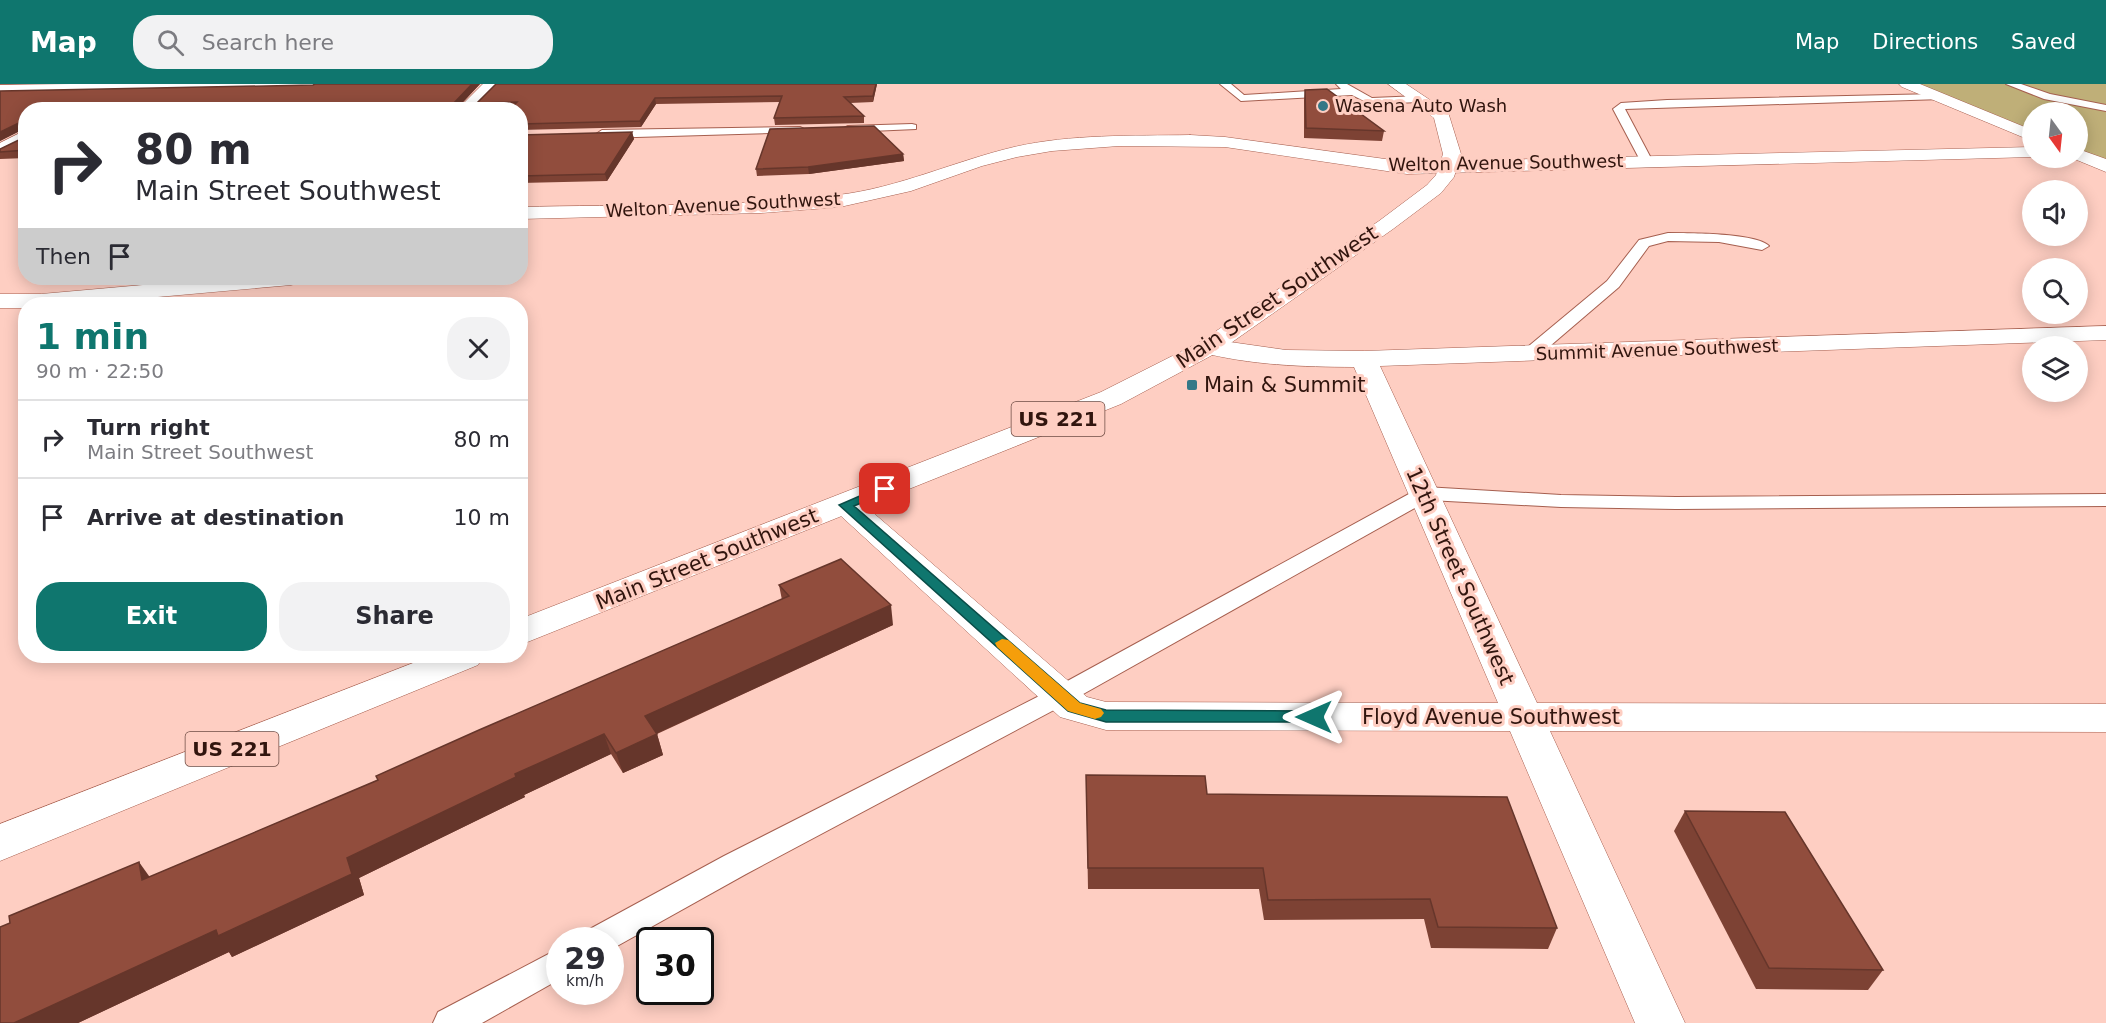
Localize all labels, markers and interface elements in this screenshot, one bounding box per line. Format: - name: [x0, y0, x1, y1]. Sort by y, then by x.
- search box: [133, 15, 553, 69]
- text: Map: [30, 26, 97, 59]
- icon: search: [154, 26, 187, 59]
- text: Search here: [202, 30, 334, 55]
- text: Map: [1795, 30, 1839, 54]
- text: Directions: [1872, 30, 1978, 54]
- text: Saved: [2011, 30, 2076, 54]
- place label: Wasena Auto Wash: [1335, 95, 1507, 116]
- marker: Wasena Auto Wash: [1316, 99, 1330, 113]
- north arrow: [2022, 102, 2088, 168]
- map controls: [2022, 102, 2088, 402]
- text: 80 m: [135, 125, 252, 174]
- icon: right: [36, 126, 114, 204]
- street label: Welton Avenue Southwest: [1388, 150, 1624, 175]
- text: Main Street Southwest: [135, 175, 440, 206]
- button: sound: [2022, 180, 2088, 246]
- street label: Welton Avenue Southwest: [605, 188, 841, 221]
- street label: Main Street Southwest: [1172, 221, 1382, 373]
- icon: arrive: [103, 240, 136, 273]
- text: Then: [36, 244, 91, 269]
- button: search: [2022, 258, 2088, 324]
- text: 1 min: [36, 316, 149, 357]
- button: close: [447, 317, 510, 380]
- street label: Summit Avenue Southwest: [1535, 335, 1779, 364]
- button: layers: [2022, 336, 2088, 402]
- text: 90 m · 22:50: [36, 359, 164, 383]
- place label: Main & Summit: [1204, 373, 1365, 397]
- marker: Main & Summit: [1185, 378, 1199, 392]
- road number: US 221: [1012, 402, 1104, 436]
- text: Turn right: [87, 415, 210, 440]
- icon: right: [36, 423, 69, 456]
- text: 80 m: [454, 427, 510, 452]
- text: Main Street Southwest: [87, 440, 313, 464]
- pin: [859, 463, 910, 514]
- street label: 12th Street Southwest: [1401, 463, 1519, 689]
- icon: arrive: [868, 472, 901, 505]
- icon: arrive: [36, 501, 69, 534]
- street label: Main Street Southwest: [592, 503, 822, 615]
- text: Arrive at destination: [87, 505, 344, 530]
- text: 10 m: [454, 505, 510, 530]
- button: Exit: [36, 582, 267, 651]
- button: Share: [279, 582, 510, 651]
- position arrow: [1282, 685, 1346, 749]
- street label: Floyd Avenue Southwest: [1362, 705, 1620, 729]
- road number: US 221: [186, 732, 278, 766]
- speed limit sign: 30: [636, 927, 714, 1005]
- text: 29: [564, 941, 606, 976]
- text: km/h: [566, 972, 604, 990]

